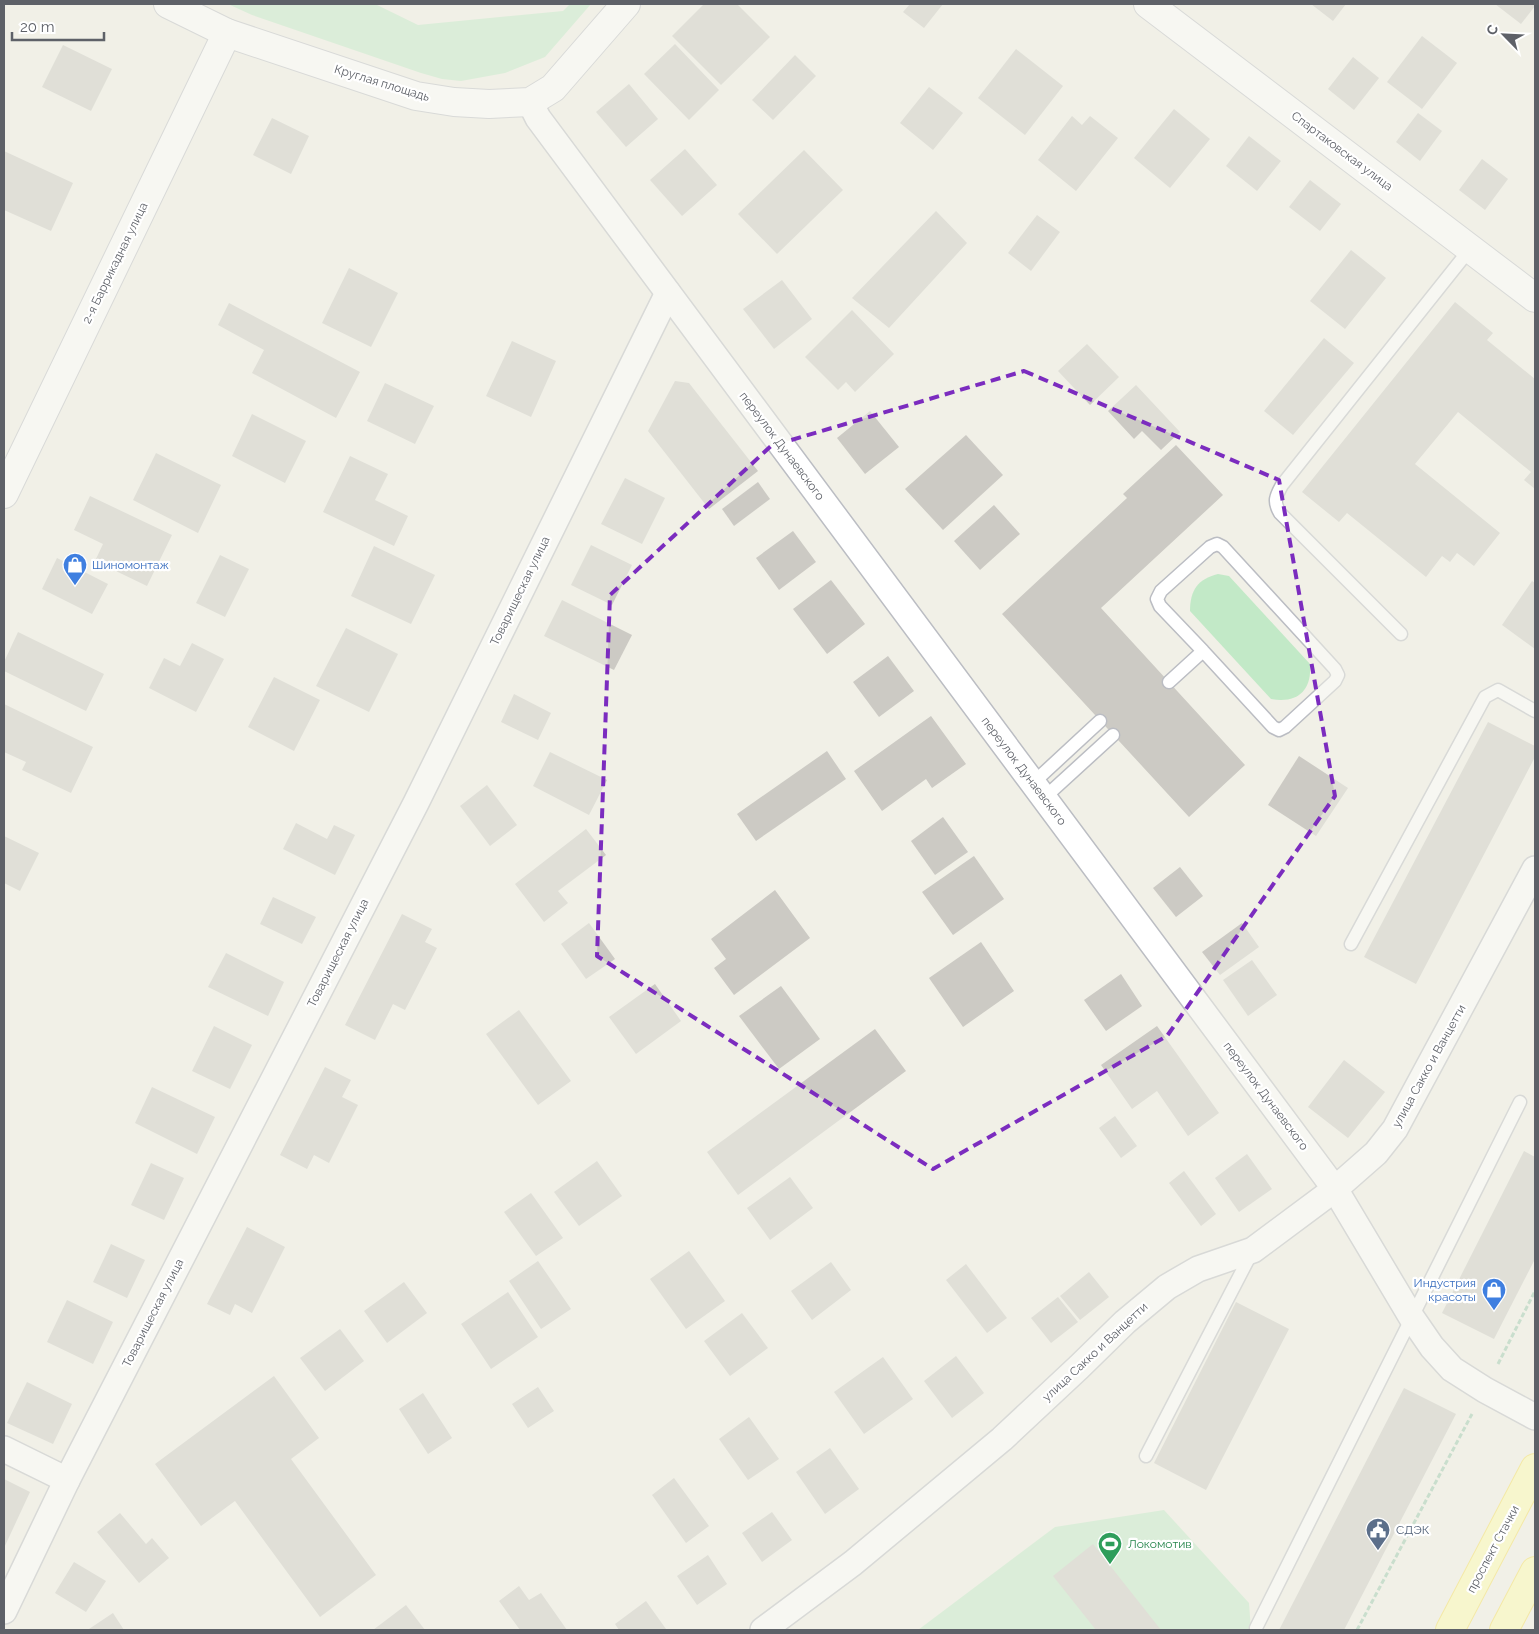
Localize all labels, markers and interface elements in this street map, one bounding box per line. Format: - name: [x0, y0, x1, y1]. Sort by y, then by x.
- scale bar: [12, 10, 105, 42]
- north arrow: [1479, 10, 1529, 60]
- text: 20 m: [20, 18, 55, 36]
- text: С: [1483, 22, 1502, 37]
- street label: Круглая площадь: [333, 62, 431, 104]
- street label: Спартаковская улица: [1289, 108, 1395, 194]
- street label: 2-я Баррикадная улица: [80, 200, 150, 326]
- street label: переулок Дунаевского: [737, 389, 827, 503]
- street label: Товарищеская улица: [487, 534, 553, 648]
- shop icon: Шиномонтаж: [62, 552, 88, 586]
- place label: Шиномонтаж: [92, 558, 169, 572]
- street label: переулок Дунаевского: [979, 714, 1069, 828]
- street label: Товарищеская улица: [305, 896, 371, 1010]
- street label: улица Сакко и Ванцетти: [1389, 1002, 1469, 1130]
- street label: переулок Дунаевского: [1221, 1039, 1311, 1153]
- street label: Товарищеская улица: [120, 1256, 186, 1370]
- place label: Индустрия красоты: [1414, 1276, 1476, 1304]
- shop icon: Индустрия красоты: [1481, 1277, 1507, 1311]
- street label: улица Сакко и Ванцетти: [1040, 1300, 1150, 1404]
- street label: проспект Стачки: [1464, 1503, 1522, 1595]
- public building icon: СДЭК: [1365, 1517, 1391, 1551]
- place label: СДЭК: [1396, 1523, 1430, 1537]
- sports icon: Локомотив: [1097, 1531, 1123, 1565]
- place label: Локомотив: [1128, 1537, 1192, 1551]

